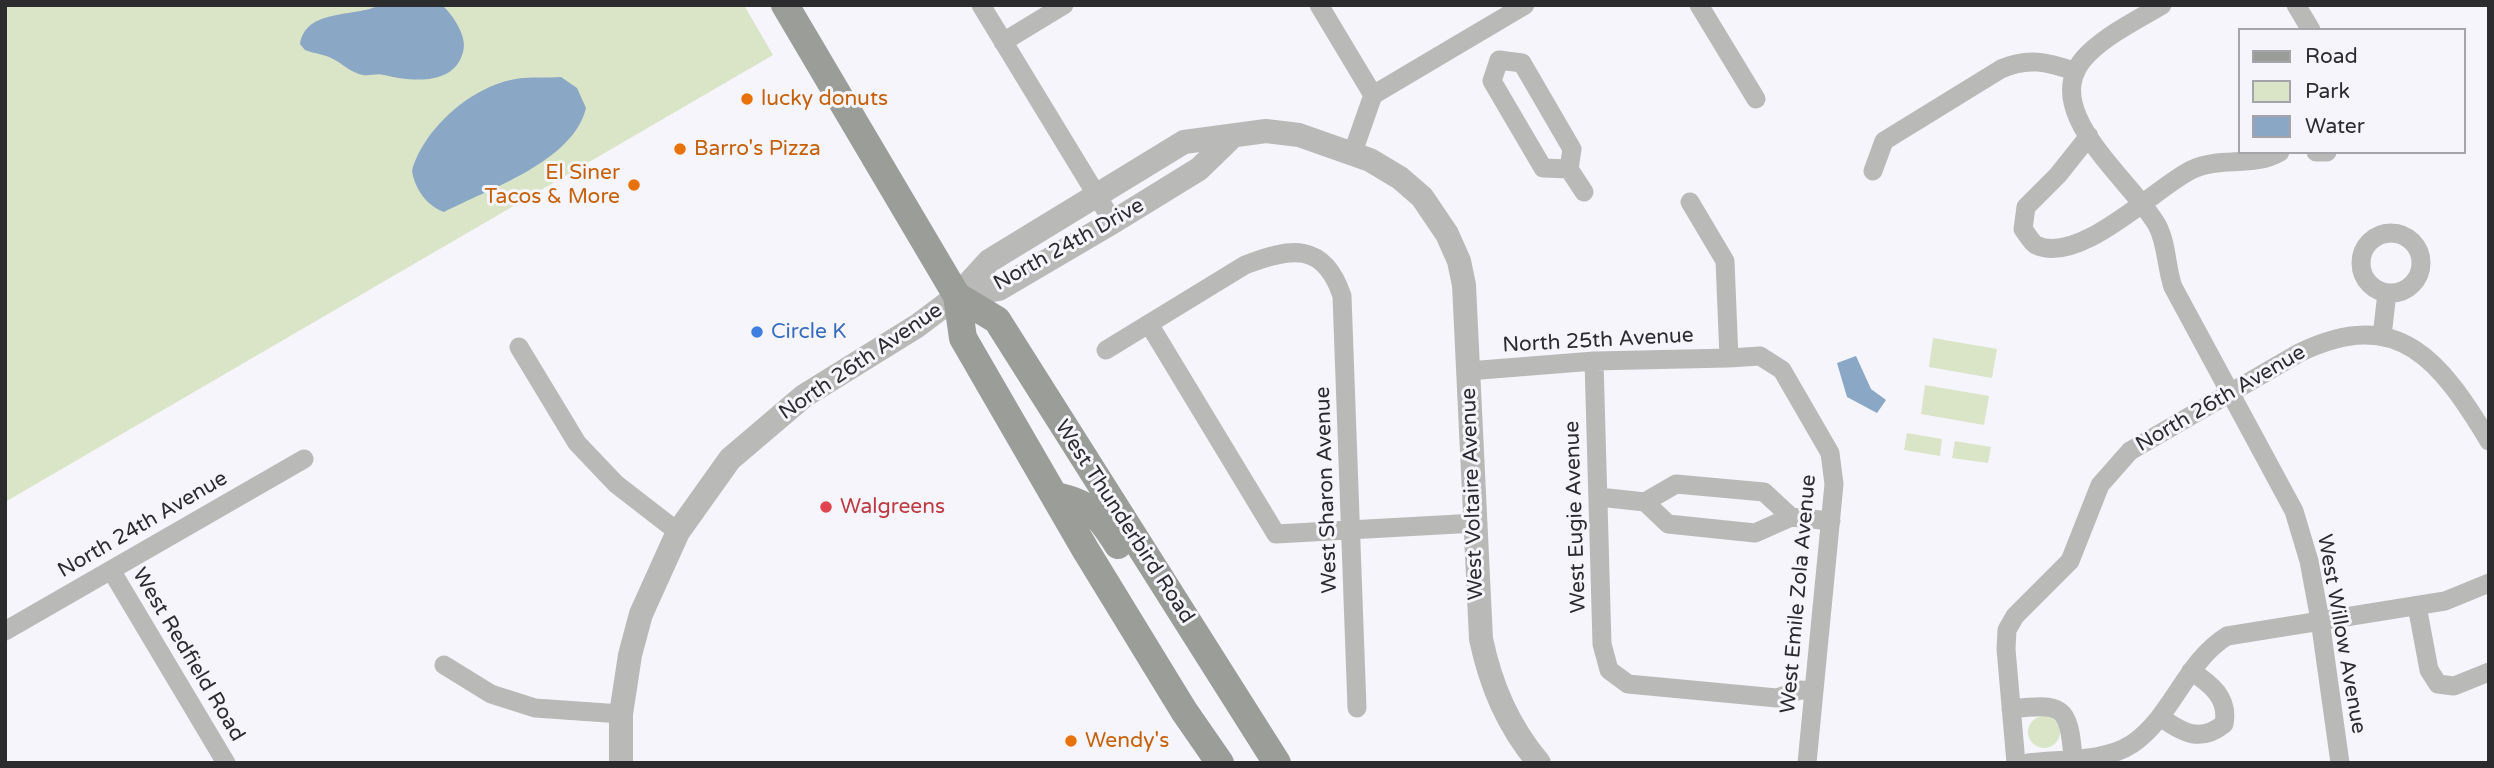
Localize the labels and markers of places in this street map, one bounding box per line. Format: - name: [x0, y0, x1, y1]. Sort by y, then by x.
- place label: lucky donuts: [761, 86, 888, 112]
- marker: lucky donuts: [739, 91, 755, 107]
- place label: Barro's Pizza: [694, 136, 821, 162]
- marker: Barro's Pizza: [672, 141, 688, 157]
- place label: El Siner Tacos & More: [484, 160, 620, 210]
- marker: El Siner Tacos & More: [626, 177, 642, 193]
- place label: Circle K: [771, 319, 846, 345]
- marker: Circle K: [749, 324, 765, 340]
- place label: Walgreens: [840, 494, 945, 520]
- marker: Walgreens: [818, 499, 834, 515]
- place label: Wendy's: [1085, 728, 1169, 754]
- marker: Wendy's: [1063, 733, 1079, 749]

